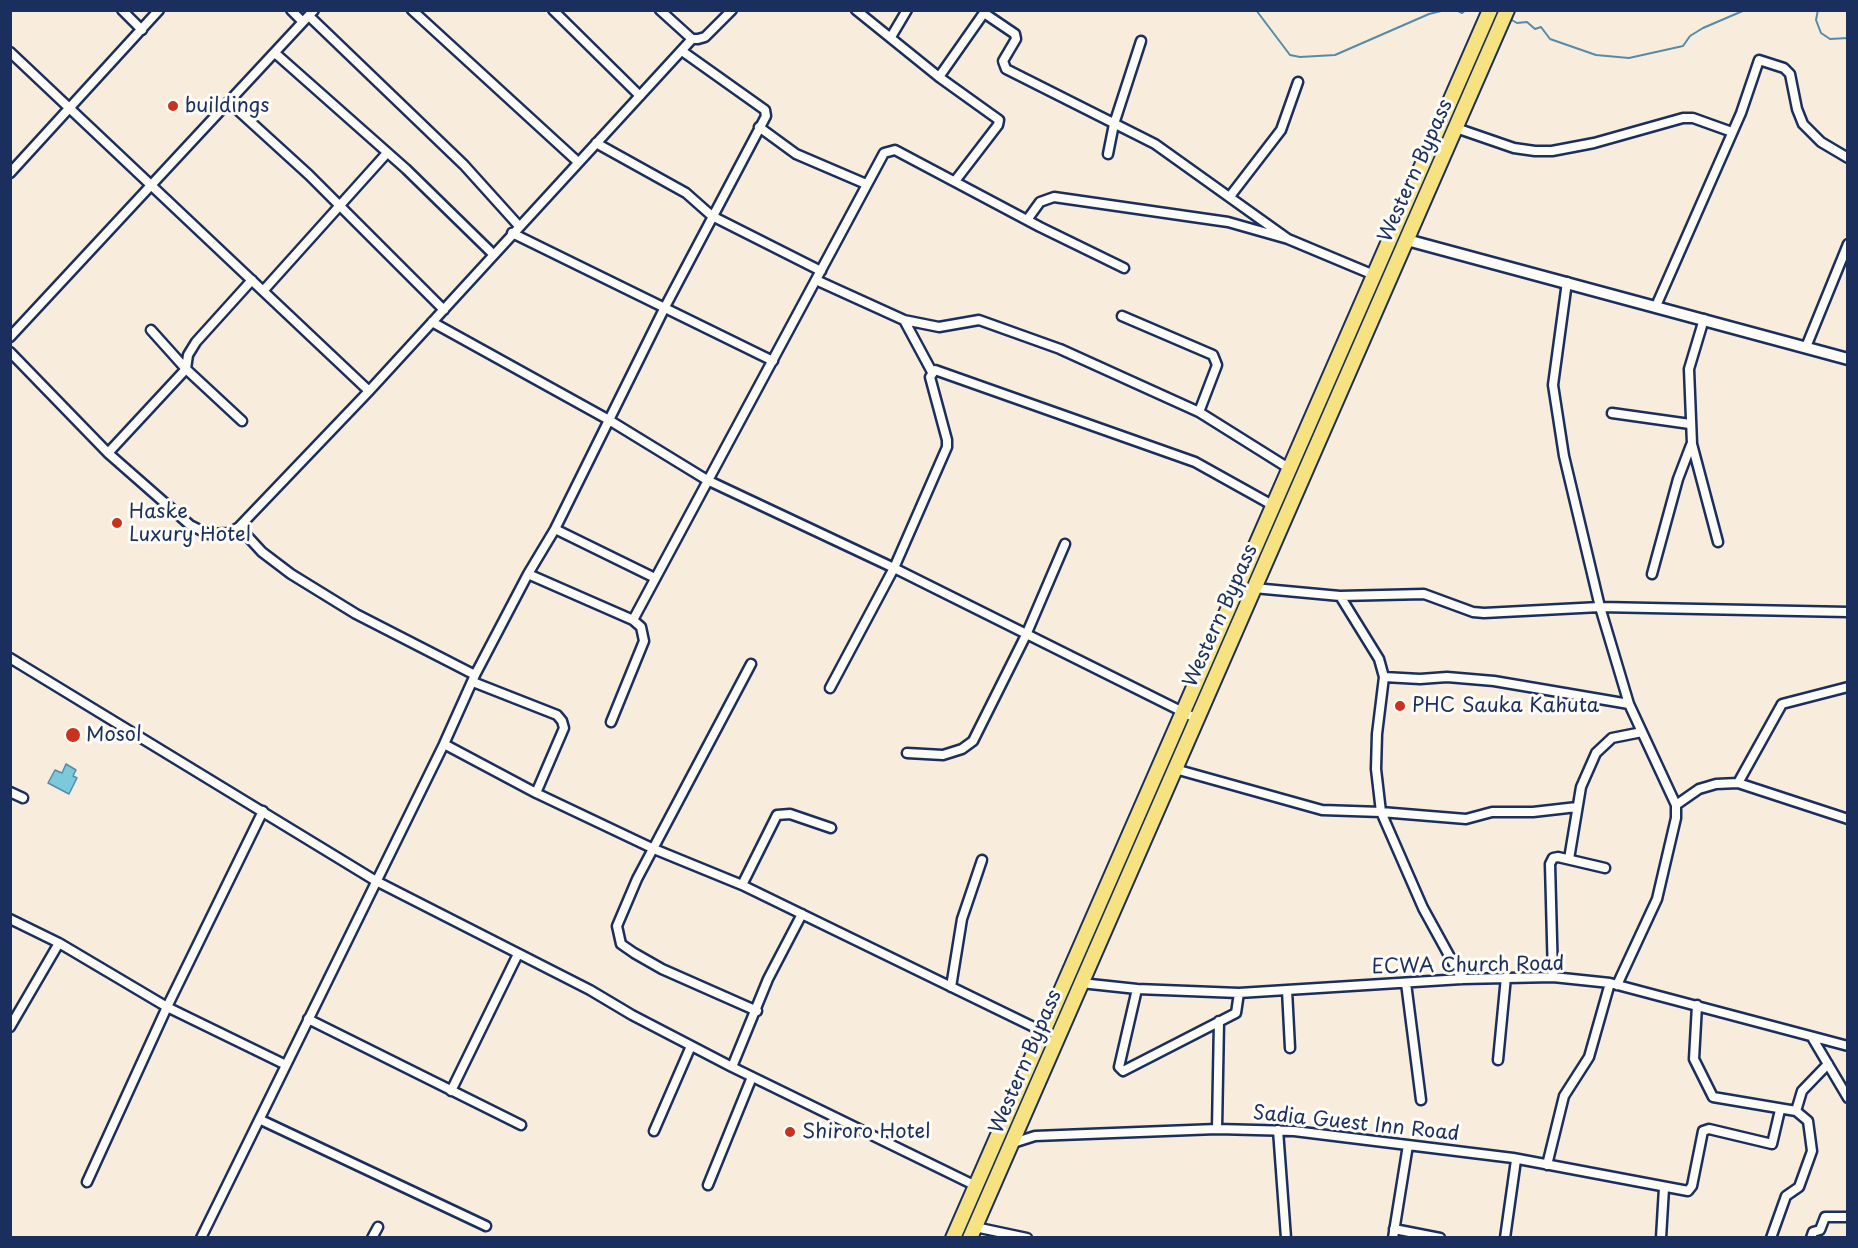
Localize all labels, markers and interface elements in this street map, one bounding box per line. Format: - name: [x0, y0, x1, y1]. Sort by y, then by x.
- place label: buildings: [185, 94, 269, 118]
- street label: Western Bypass: [1374, 96, 1458, 246]
- marker: buildings: [166, 99, 180, 113]
- place label: Haske Luxury Hotel: [129, 500, 251, 547]
- marker: Haske Luxury Hotel: [110, 516, 124, 530]
- street label: Western Bypass: [1179, 541, 1263, 691]
- place label: PHC Sauka Kahuta: [1412, 694, 1599, 718]
- marker: PHC Sauka Kahuta: [1393, 699, 1407, 713]
- place label: Mosol: [86, 723, 142, 747]
- marker: Mosol: [64, 726, 82, 744]
- street label: ECWA Church Road: [1371, 952, 1565, 980]
- street label: Western Bypass: [985, 986, 1067, 1138]
- street label: Sadia Guest Inn Road: [1252, 1101, 1460, 1147]
- place label: Shiroro Hotel: [802, 1120, 931, 1144]
- marker: Shiroro Hotel: [783, 1125, 797, 1139]

